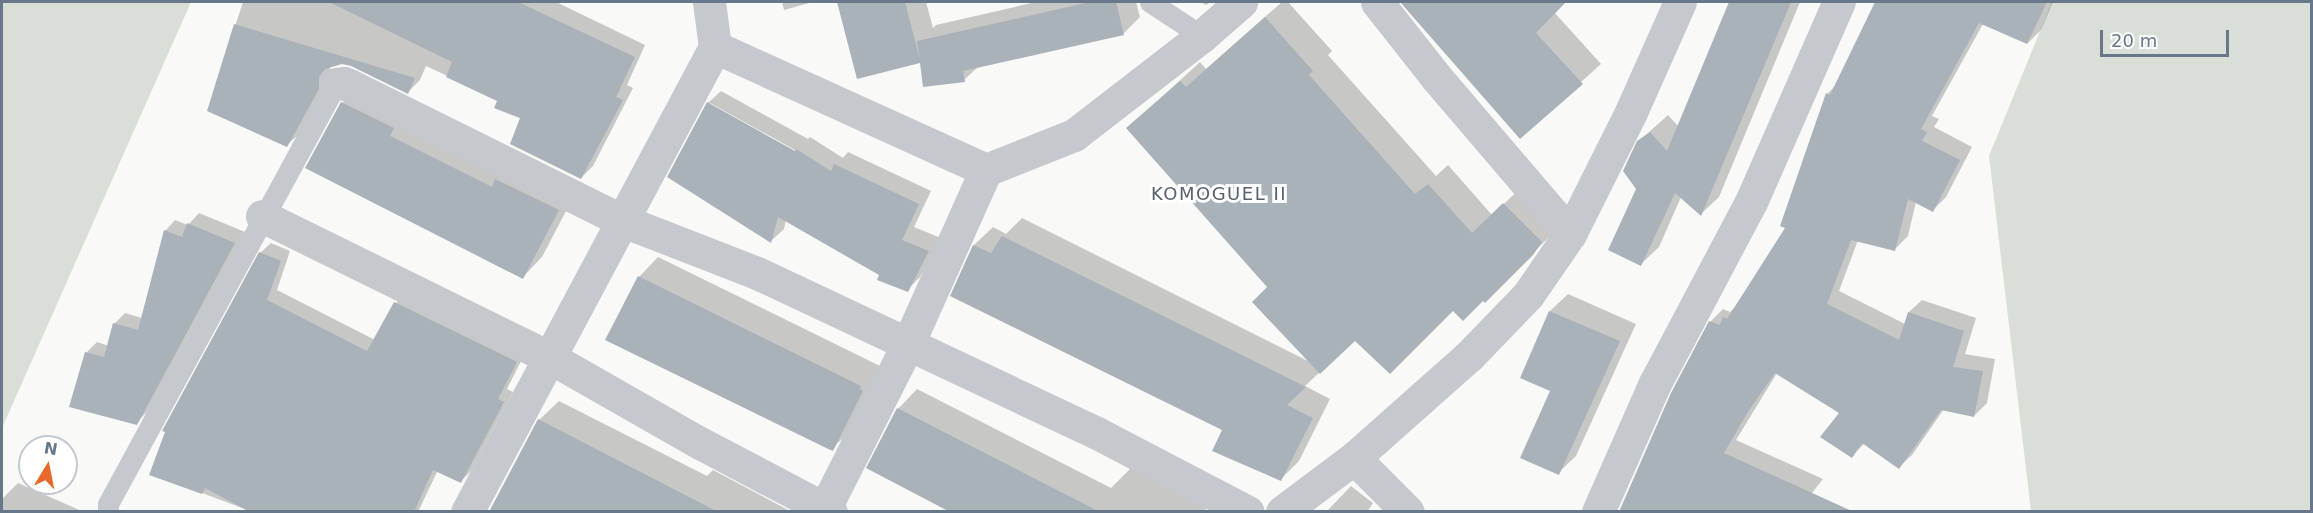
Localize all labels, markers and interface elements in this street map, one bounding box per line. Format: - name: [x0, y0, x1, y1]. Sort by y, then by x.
- scale bar: [2103, 18, 2232, 56]
- text: 20 m: [2111, 30, 2157, 51]
- district label: KOMOGUEL II: [1151, 183, 1287, 205]
- north arrow: [18, 435, 78, 495]
- text: N: [43, 438, 59, 459]

